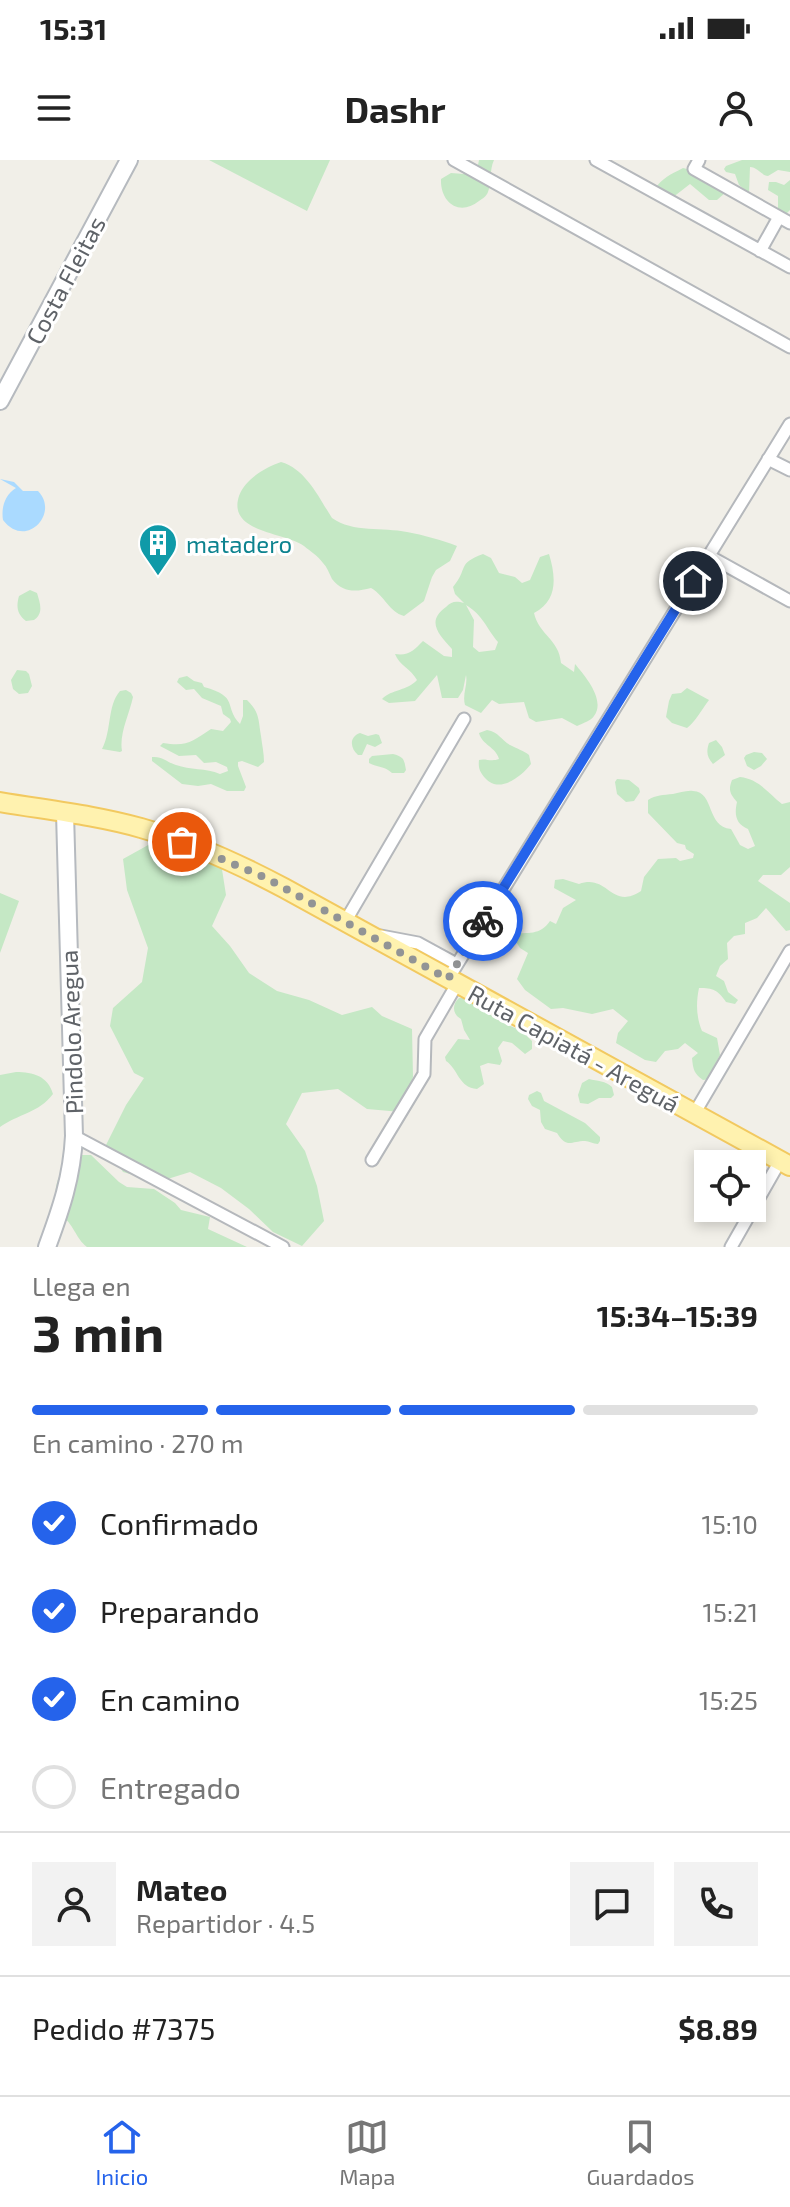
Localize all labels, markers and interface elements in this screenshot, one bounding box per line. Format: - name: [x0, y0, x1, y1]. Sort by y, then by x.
- text: 15:31: [40, 10, 107, 46]
- icon: menu: [32, 86, 76, 130]
- icon: person: [714, 86, 758, 130]
- text: Dashr: [344, 87, 446, 130]
- street label: Costa Fleitas: [19, 211, 111, 349]
- building icon: matadero: [137, 522, 179, 577]
- place label: matadero: [186, 529, 292, 558]
- pin: [659, 547, 727, 615]
- icon: home: [671, 559, 715, 603]
- pin: [148, 808, 216, 876]
- icon: bag: [160, 820, 204, 864]
- courier: [443, 881, 523, 961]
- icon: bike: [461, 899, 505, 943]
- street label: Pindolo Aregua: [54, 949, 88, 1115]
- street label: Ruta Capiatá - Areguá: [463, 978, 685, 1118]
- map controls: [694, 1150, 766, 1222]
- button: locate: [694, 1150, 766, 1222]
- text: Llega en: [32, 1270, 131, 1301]
- text: 15:34–15:39: [597, 1297, 758, 1333]
- text: 3 min: [32, 1300, 164, 1362]
- text: En camino · 270 m: [32, 1427, 243, 1458]
- icon: check: [32, 1501, 76, 1545]
- text: Confirmado: [100, 1505, 259, 1541]
- text: 15:10: [702, 1508, 758, 1539]
- icon: check: [32, 1589, 76, 1633]
- text: Preparando: [100, 1593, 259, 1629]
- text: 15:21: [703, 1596, 758, 1627]
- icon: check: [32, 1677, 76, 1721]
- text: En camino: [100, 1681, 240, 1717]
- text: 15:25: [699, 1684, 758, 1715]
- text: Entregado: [100, 1769, 241, 1805]
- button: person: [32, 1862, 116, 1946]
- button: chat: [570, 1862, 654, 1946]
- button: phone: [674, 1862, 758, 1946]
- text: Mateo: [136, 1871, 227, 1907]
- text: Repartidor · 4.5: [136, 1907, 315, 1938]
- text: Pedido #7375: [32, 2010, 215, 2046]
- text: $8.89: [678, 2010, 758, 2046]
- tab: Inicio: [96, 2115, 148, 2189]
- tab: Mapa: [339, 2115, 395, 2189]
- tab: Guardados: [586, 2115, 694, 2189]

